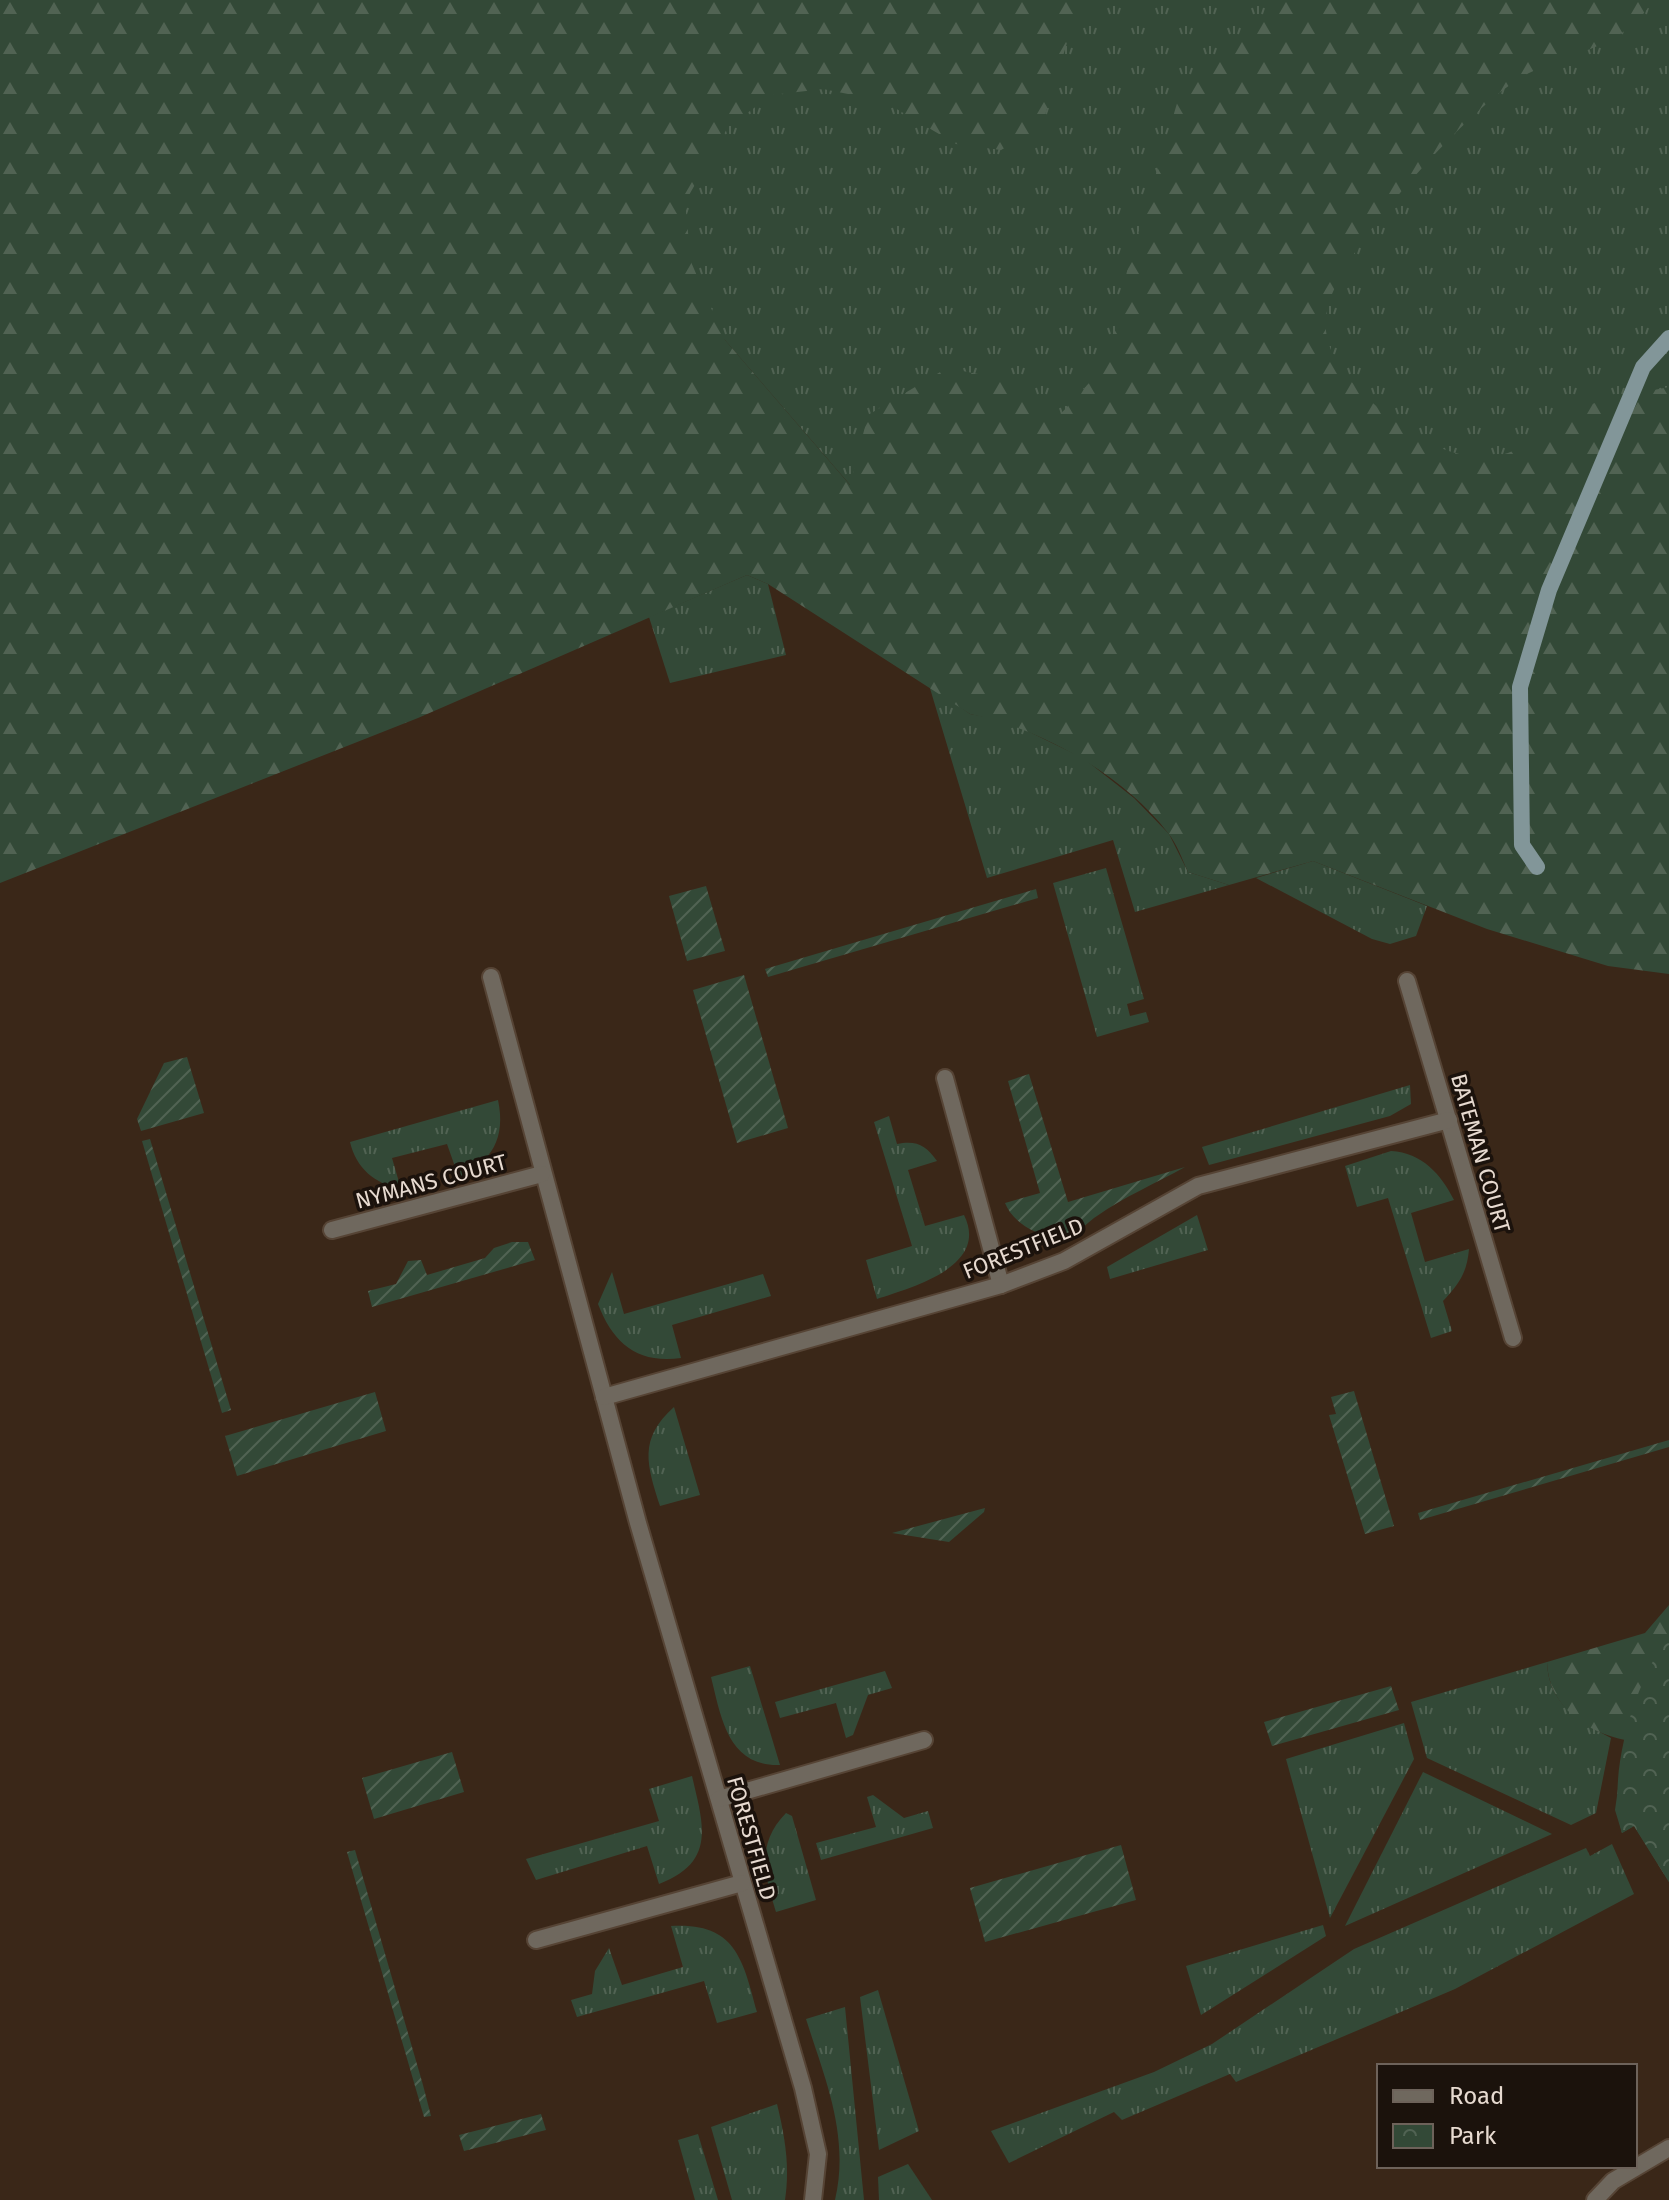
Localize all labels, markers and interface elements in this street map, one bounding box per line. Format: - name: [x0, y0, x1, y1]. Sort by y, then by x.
- street label: BATEMAN COURT: [1445, 1070, 1516, 1236]
- street label: NYMANS COURT: [353, 1148, 510, 1215]
- street label: FORESTFIELD: [959, 1212, 1087, 1285]
- street label: FORESTFIELD: [721, 1773, 782, 1903]
- legend: [1377, 2064, 1637, 2168]
- text: Road: [1449, 2082, 1504, 2110]
- text: Park: [1449, 2122, 1497, 2150]

